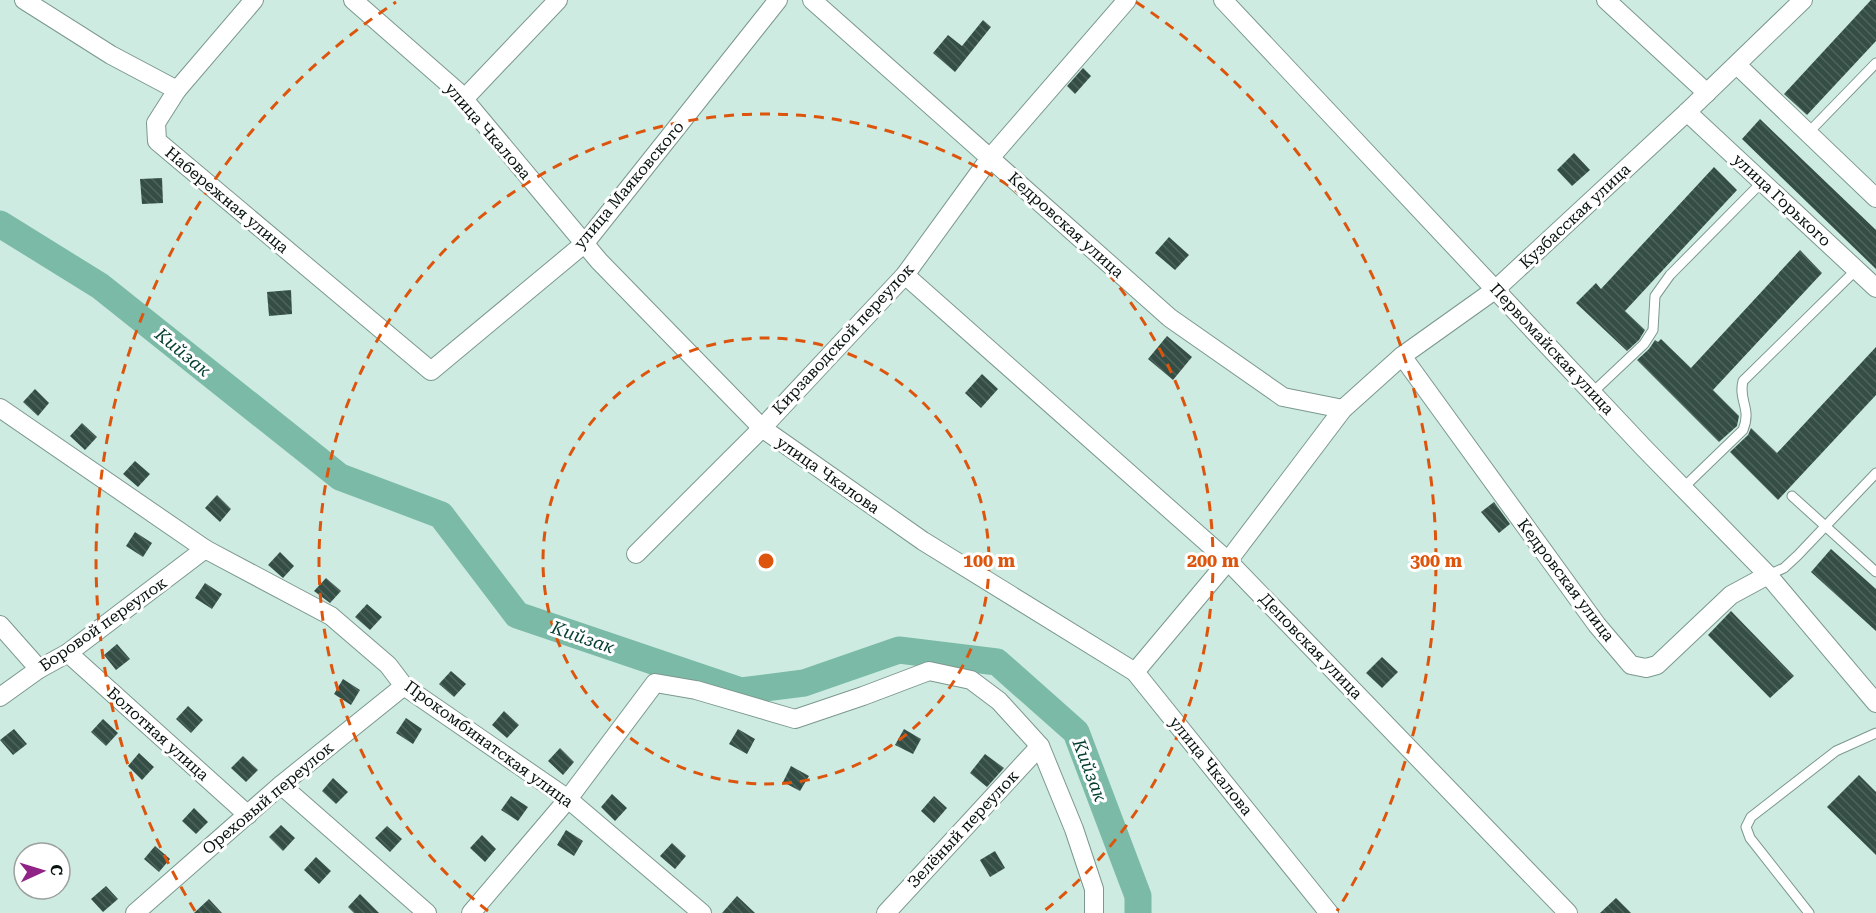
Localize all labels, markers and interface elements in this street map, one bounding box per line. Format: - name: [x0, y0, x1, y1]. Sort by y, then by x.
- street label: улица Чкалова: [441, 79, 535, 183]
- street label: улица Маяковского: [570, 117, 688, 253]
- street label: Набережная улица: [161, 143, 293, 257]
- street label: улица Горького: [1729, 150, 1835, 250]
- street label: Кузбасская улица: [1516, 159, 1635, 272]
- street label: Кедровская улица: [1004, 168, 1128, 282]
- street label: Кирзаводской переулок: [768, 260, 918, 418]
- street label: Первомайская улица: [1486, 279, 1618, 419]
- water label: Кийзак: [150, 323, 215, 381]
- street label: улица Чкалова: [773, 432, 884, 518]
- street label: Кедровская улица: [1514, 515, 1619, 645]
- text: 100 m: [963, 550, 1016, 571]
- text: 200 m: [1187, 550, 1240, 571]
- text: 300 m: [1410, 550, 1463, 571]
- centre of rings: [756, 551, 776, 571]
- street label: Боровой переулок: [36, 573, 170, 675]
- street label: Деповская улица: [1256, 589, 1367, 703]
- water label: Кийзак: [548, 616, 617, 658]
- street label: Прокомбинатская улица: [401, 677, 577, 812]
- street label: Болотная улица: [103, 683, 213, 785]
- street label: улица Чкалова: [1165, 713, 1257, 820]
- water label: Кийзак: [1068, 735, 1111, 804]
- street label: Ореховый переулок: [199, 738, 337, 858]
- street label: Зелёный переулок: [904, 766, 1022, 892]
- north arrow: [12, 841, 72, 901]
- text: С: [47, 864, 66, 876]

